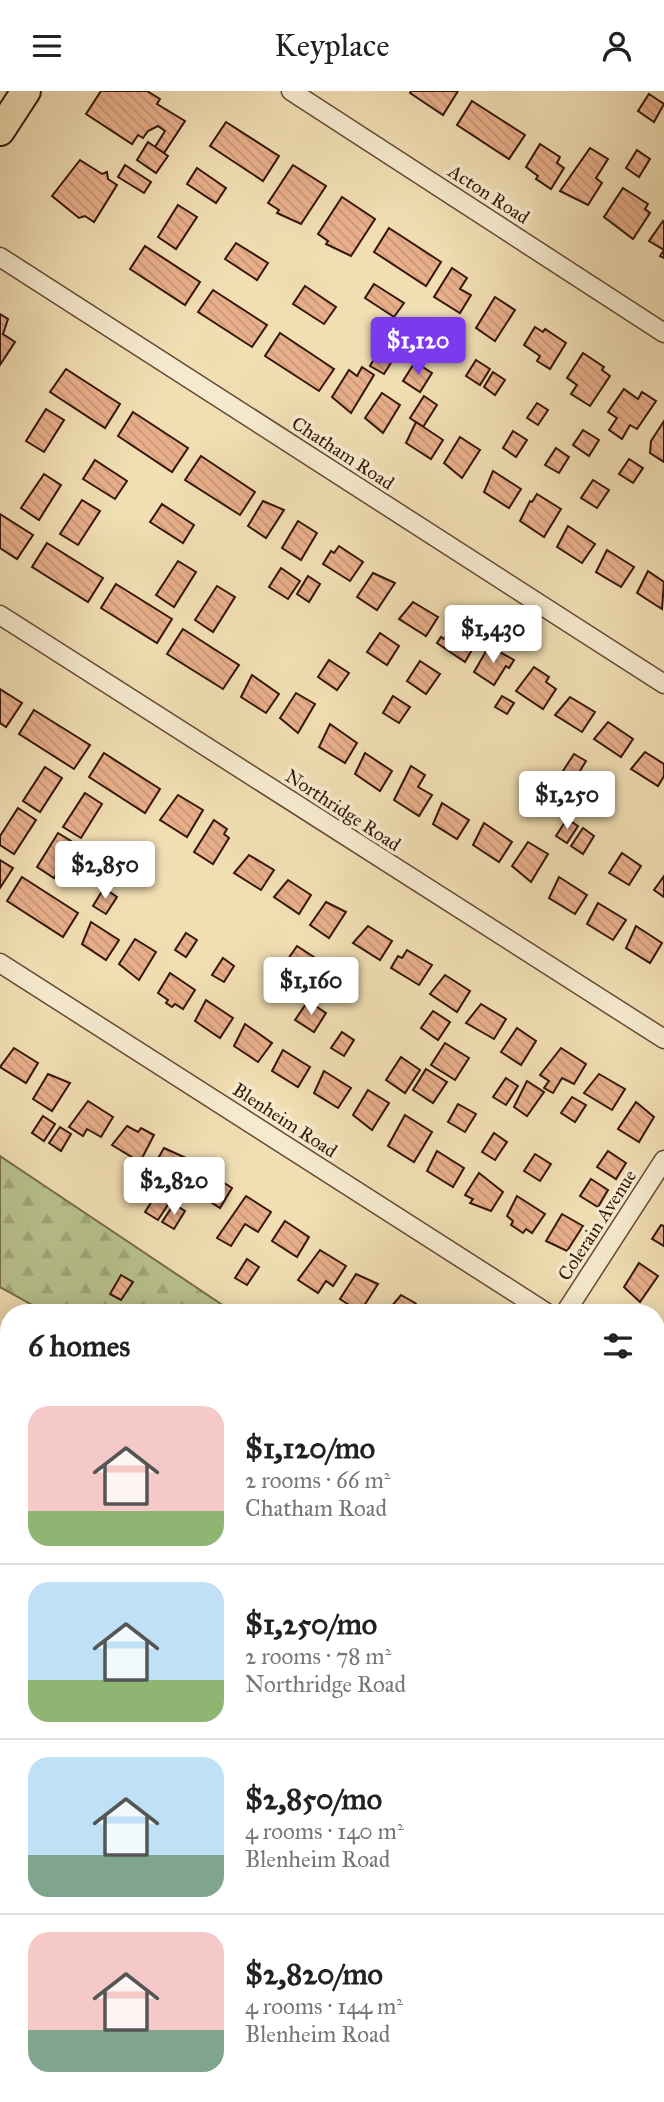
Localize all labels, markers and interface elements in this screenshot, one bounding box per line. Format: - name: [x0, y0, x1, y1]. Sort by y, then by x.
- text: Keyplace: [274, 26, 390, 65]
- icon: menu: [28, 27, 66, 65]
- icon: person: [598, 27, 636, 65]
- street label: Acton Road: [443, 159, 534, 229]
- pin: $1,120: [361, 317, 475, 377]
- text: $1,120: [387, 326, 449, 354]
- street label: Chatham Road: [288, 411, 399, 495]
- pin: $1,430: [436, 605, 550, 665]
- text: $1,430: [461, 614, 525, 642]
- street label: Northridge Road: [280, 764, 405, 857]
- pin: $1,250: [510, 771, 624, 831]
- text: $1,250: [535, 780, 599, 808]
- pin: $2,850: [48, 841, 162, 901]
- text: $2,850: [71, 850, 139, 878]
- pin: $1,160: [254, 957, 368, 1017]
- text: $1,160: [279, 966, 343, 994]
- street label: Blenheim Road: [228, 1078, 342, 1163]
- pin: $2,820: [117, 1157, 231, 1217]
- street label: Colerain Avenue: [553, 1165, 641, 1285]
- text: $2,820: [140, 1166, 208, 1194]
- icon: filters: [599, 1327, 637, 1365]
- text: 6 homes: [28, 1328, 130, 1364]
- text: $1,120/mo: [245, 1430, 375, 1466]
- icon: home: [84, 1434, 168, 1518]
- text: 2 rooms · 66 m²: [245, 1466, 390, 1494]
- text: Chatham Road: [245, 1494, 387, 1522]
- text: $1,250/mo: [245, 1606, 377, 1642]
- icon: home: [84, 1610, 168, 1694]
- text: 2 rooms · 78 m²: [245, 1642, 391, 1670]
- text: Northridge Road: [245, 1670, 406, 1698]
- text: $2,850/mo: [245, 1781, 382, 1817]
- icon: home: [84, 1785, 168, 1869]
- text: 4 rooms · 140 m²: [245, 1817, 404, 1845]
- text: Blenheim Road: [245, 1845, 390, 1873]
- text: $2,820/mo: [245, 1956, 383, 1992]
- icon: home: [84, 1960, 168, 2044]
- text: 4 rooms · 144 m²: [245, 1992, 403, 2020]
- text: Blenheim Road: [245, 2020, 390, 2048]

